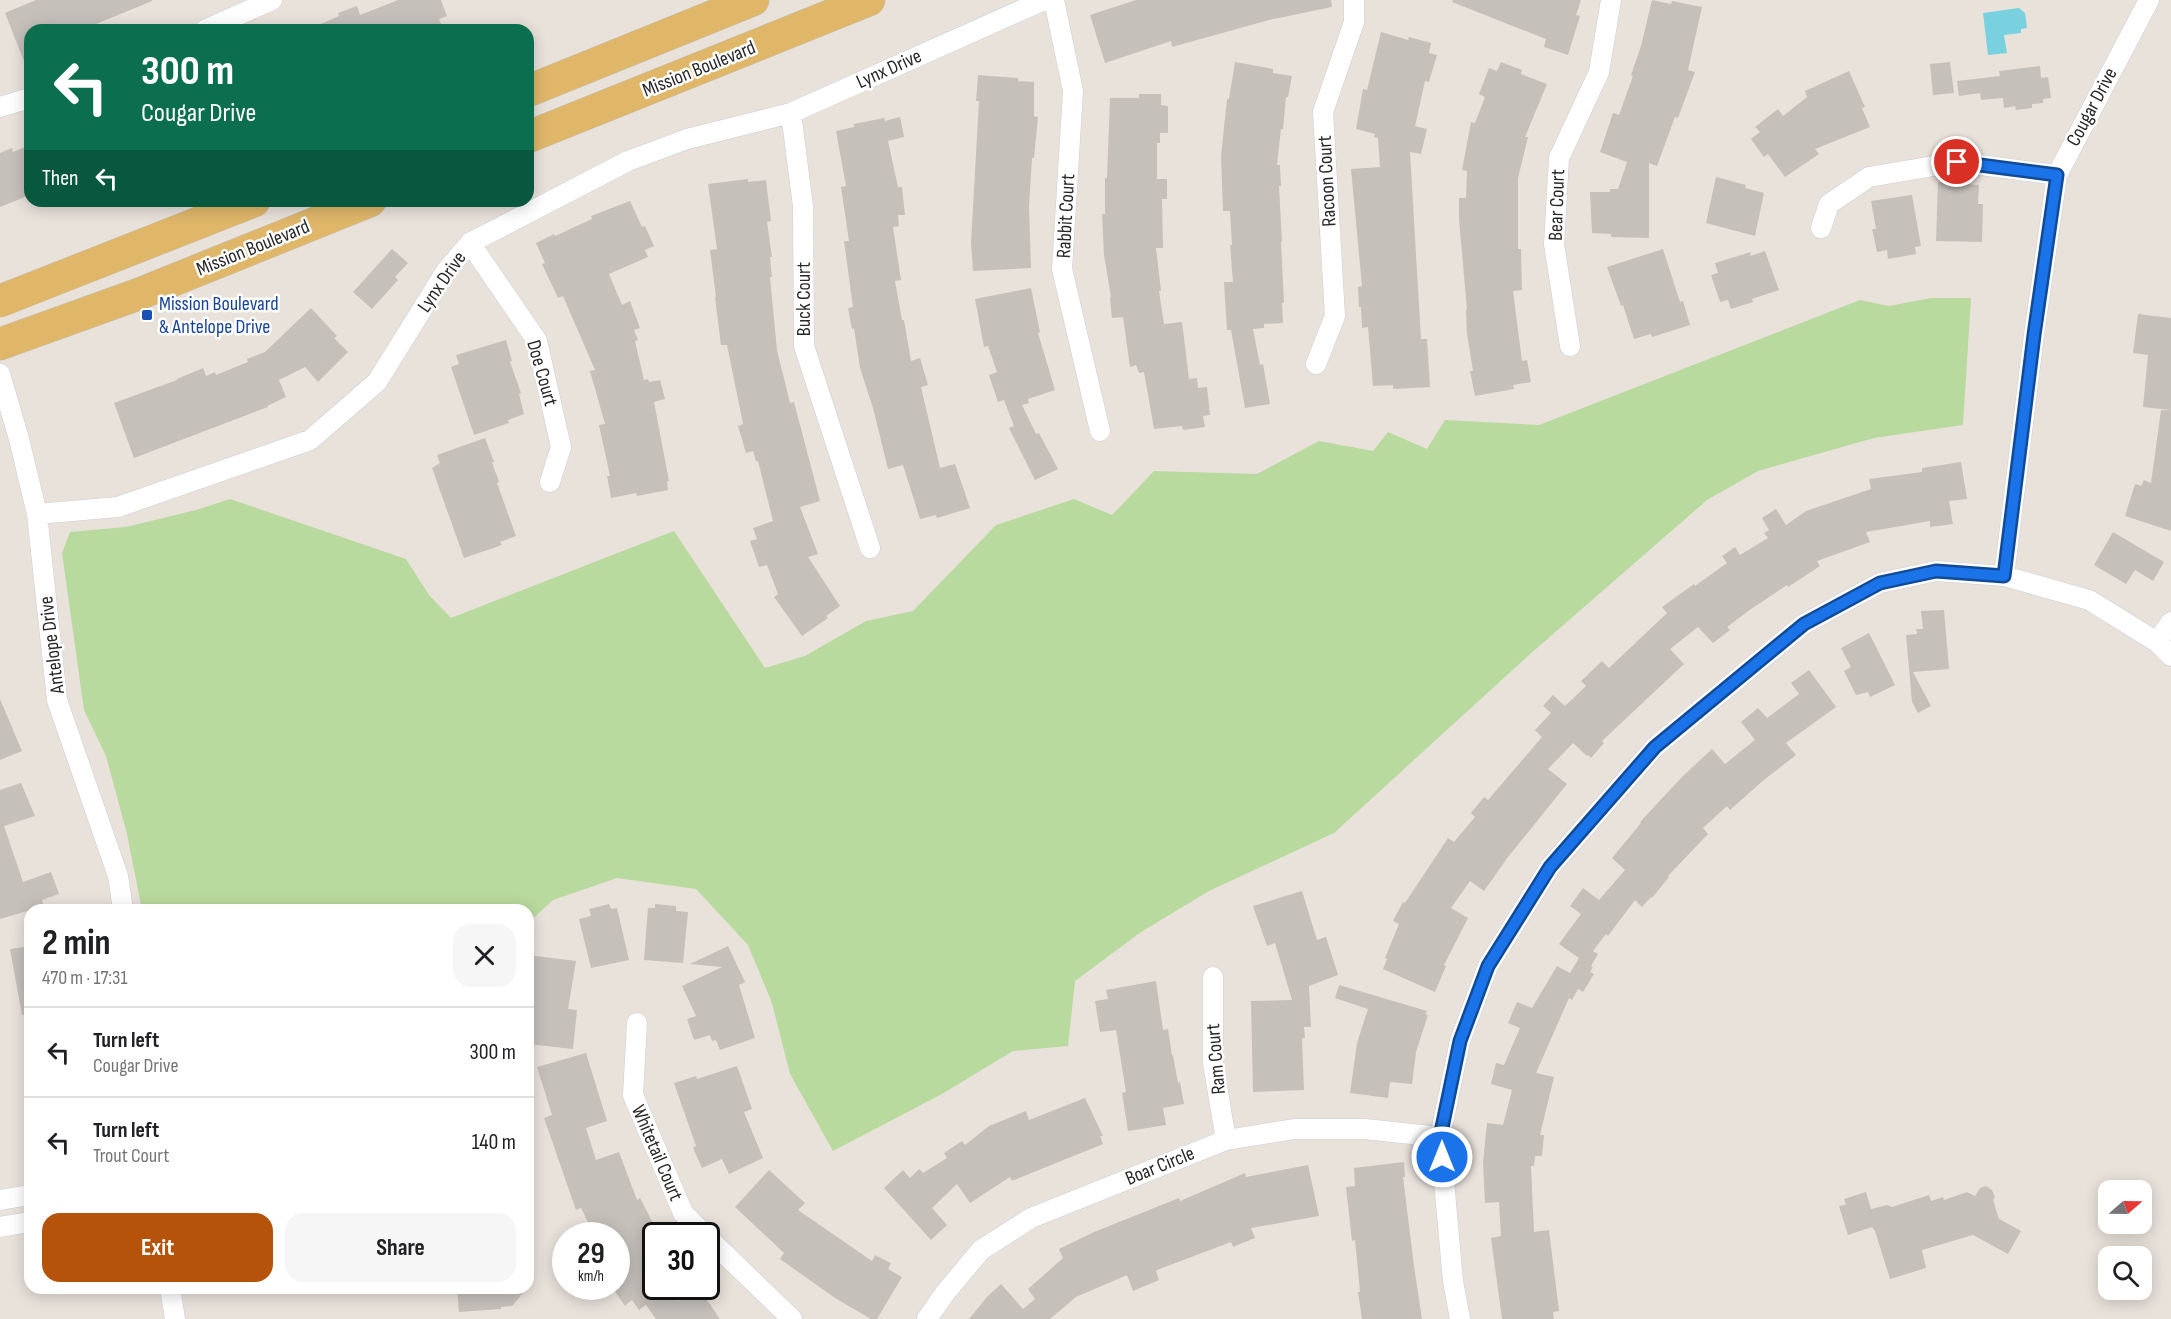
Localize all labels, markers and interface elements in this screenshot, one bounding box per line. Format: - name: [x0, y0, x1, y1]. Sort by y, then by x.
- street label: Mission Boulevard: [639, 35, 759, 103]
- street label: Lynx Drive: [853, 44, 925, 94]
- text: 300 m: [141, 46, 234, 97]
- icon: left: [42, 48, 120, 126]
- street label: Cougar Drive: [2061, 64, 2123, 150]
- text: Cougar Drive: [141, 97, 256, 129]
- street label: Racoon Court: [1313, 135, 1341, 227]
- pin: [1931, 136, 1982, 187]
- icon: arrive: [1940, 145, 1973, 178]
- icon: left: [90, 162, 123, 195]
- text: Then: [42, 165, 78, 192]
- street label: Bear Court: [1544, 169, 1570, 241]
- street label: Rabbit Court: [1052, 173, 1080, 259]
- street label: Mission Boulevard: [193, 214, 313, 282]
- street label: Lynx Drive: [412, 247, 472, 317]
- street label: Buck Court: [792, 262, 816, 336]
- place label: Mission Boulevard & Antelope Drive: [159, 292, 279, 339]
- marker: Mission Boulevard & Antelope Drive: [140, 308, 154, 322]
- street label: Doe Court: [521, 337, 563, 409]
- street label: Antelope Drive: [34, 595, 70, 696]
- text: 2 min: [42, 922, 111, 965]
- button: close: [453, 924, 516, 987]
- text: 470 m · 17:31: [42, 966, 127, 990]
- street label: Ram Court: [1201, 1023, 1231, 1095]
- text: Turn left: [93, 1027, 159, 1054]
- icon: left: [42, 1036, 75, 1069]
- text: 300 m: [470, 1039, 516, 1066]
- text: Cougar Drive: [93, 1054, 178, 1078]
- street label: Whitetail Court: [626, 1101, 688, 1205]
- text: Turn left: [93, 1117, 159, 1144]
- position arrow: [1410, 1125, 1474, 1189]
- icon: left: [42, 1126, 75, 1159]
- text: 140 m: [472, 1129, 516, 1156]
- street label: Boar Circle: [1122, 1141, 1198, 1191]
- text: Trout Court: [93, 1144, 169, 1168]
- north arrow: [2098, 1180, 2152, 1234]
- map controls: [2098, 1180, 2152, 1300]
- button: Exit: [42, 1213, 273, 1282]
- button: Share: [285, 1213, 516, 1282]
- speed limit sign: 30: [642, 1222, 720, 1300]
- text: 29: [577, 1236, 605, 1272]
- button: search: [2098, 1246, 2152, 1300]
- text: km/h: [578, 1267, 604, 1286]

